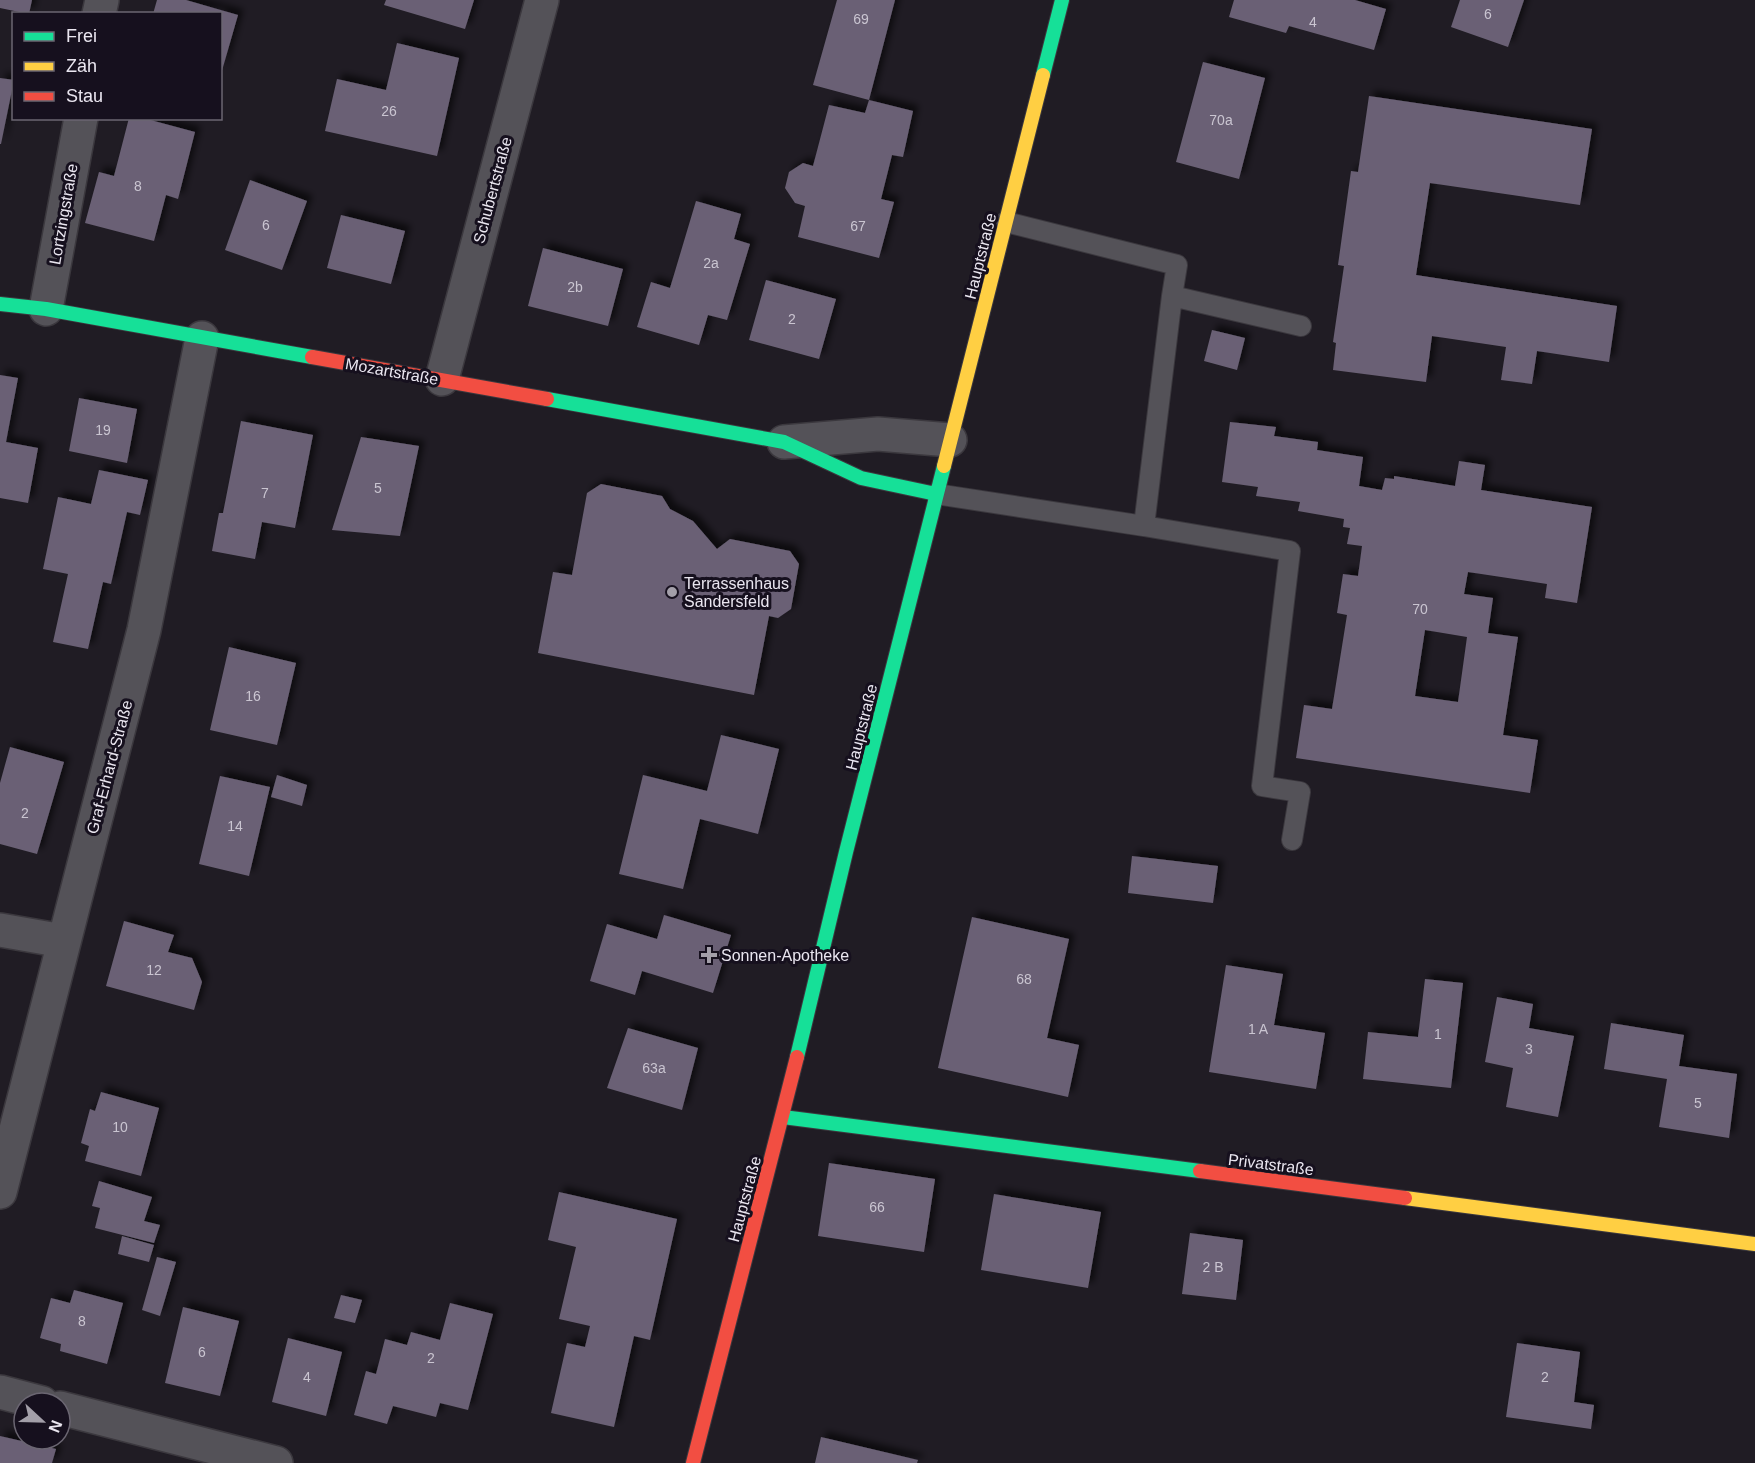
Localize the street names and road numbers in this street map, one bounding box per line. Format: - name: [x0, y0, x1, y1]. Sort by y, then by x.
- street label: Schubertstraße: [470, 135, 515, 245]
- street label: Lortzingstraße: [46, 162, 81, 266]
- street label: Hauptstraße: [962, 211, 999, 301]
- street label: Mozartstraße: [344, 355, 440, 388]
- street label: Hauptstraße: [843, 682, 880, 772]
- street label: Graf-Erhard-Straße: [83, 698, 136, 836]
- street label: Privatstraße: [1227, 1151, 1315, 1178]
- street label: Hauptstraße: [725, 1154, 764, 1244]

